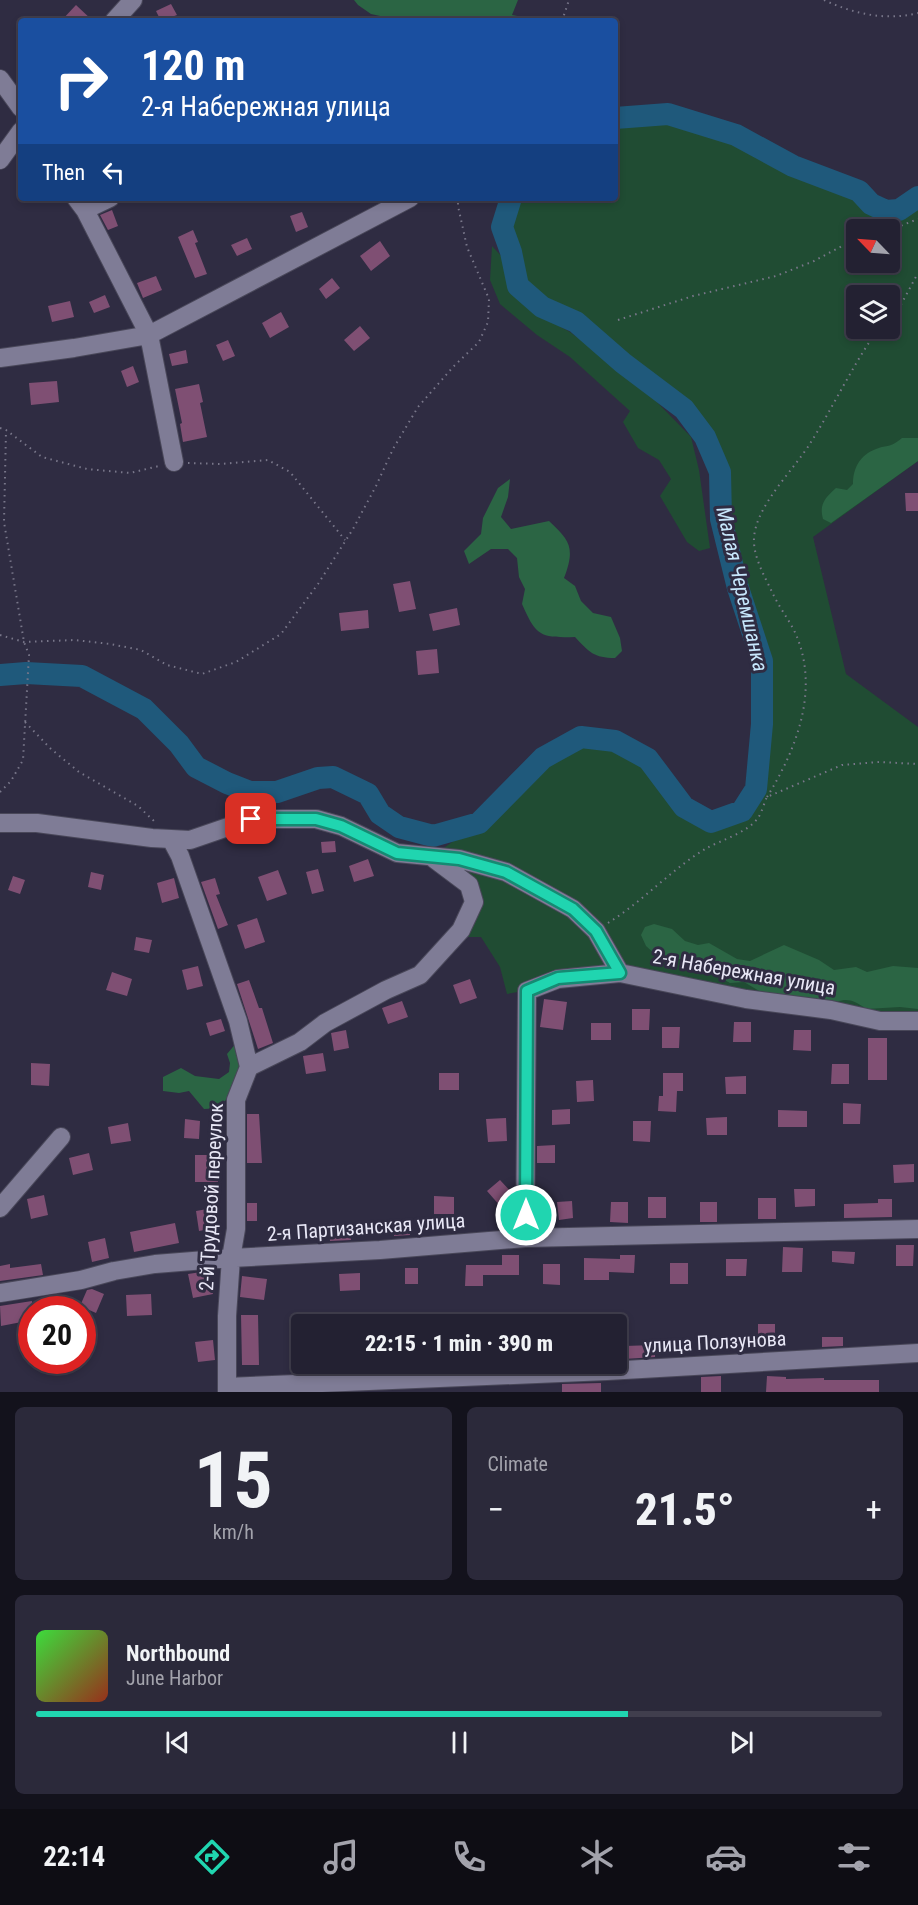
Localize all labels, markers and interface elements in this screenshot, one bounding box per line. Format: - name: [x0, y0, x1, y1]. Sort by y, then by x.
- text: 120 m: [141, 41, 246, 90]
- icon: right: [42, 42, 120, 120]
- text: 2-я Набережная улица: [141, 91, 391, 123]
- icon: left: [97, 156, 130, 189]
- text: Then: [42, 160, 85, 185]
- north arrow: [846, 219, 900, 273]
- map controls: [846, 219, 900, 339]
- button: layers: [846, 285, 900, 339]
- water label: Малая Черемшанка: [711, 504, 773, 674]
- pin: [225, 793, 276, 844]
- icon: arrive: [234, 802, 267, 835]
- street label: 2-я Набережная улица: [651, 944, 837, 1000]
- street label: 2-й Трудовой переулок: [194, 1102, 228, 1292]
- position arrow: [494, 1183, 558, 1247]
- street label: 2-я Партизанская улица: [266, 1208, 466, 1246]
- speed limit sign: 20: [18, 1296, 96, 1374]
- street label: улица Ползунова: [643, 1326, 787, 1358]
- text: 22:15 · 1 min · 390 m: [365, 1331, 553, 1356]
- text: 15: [194, 1435, 273, 1526]
- text: Climate: [488, 1452, 548, 1476]
- text: 21.5°: [635, 1483, 735, 1536]
- text: −: [488, 1490, 504, 1529]
- text: +: [866, 1490, 882, 1529]
- text: km/h: [213, 1520, 254, 1544]
- text: Northbound: [126, 1641, 230, 1666]
- text: June Harbor: [126, 1666, 223, 1690]
- icon: previous: [161, 1726, 194, 1759]
- icon: pause: [443, 1726, 476, 1759]
- icon: next: [725, 1726, 758, 1759]
- icon: directions: [191, 1836, 233, 1878]
- icon: music: [320, 1836, 362, 1878]
- icon: phone: [448, 1836, 490, 1878]
- icon: climate: [576, 1836, 618, 1878]
- icon: car: [705, 1836, 747, 1878]
- icon: filters: [833, 1836, 875, 1878]
- text: 22:14: [43, 1841, 105, 1873]

